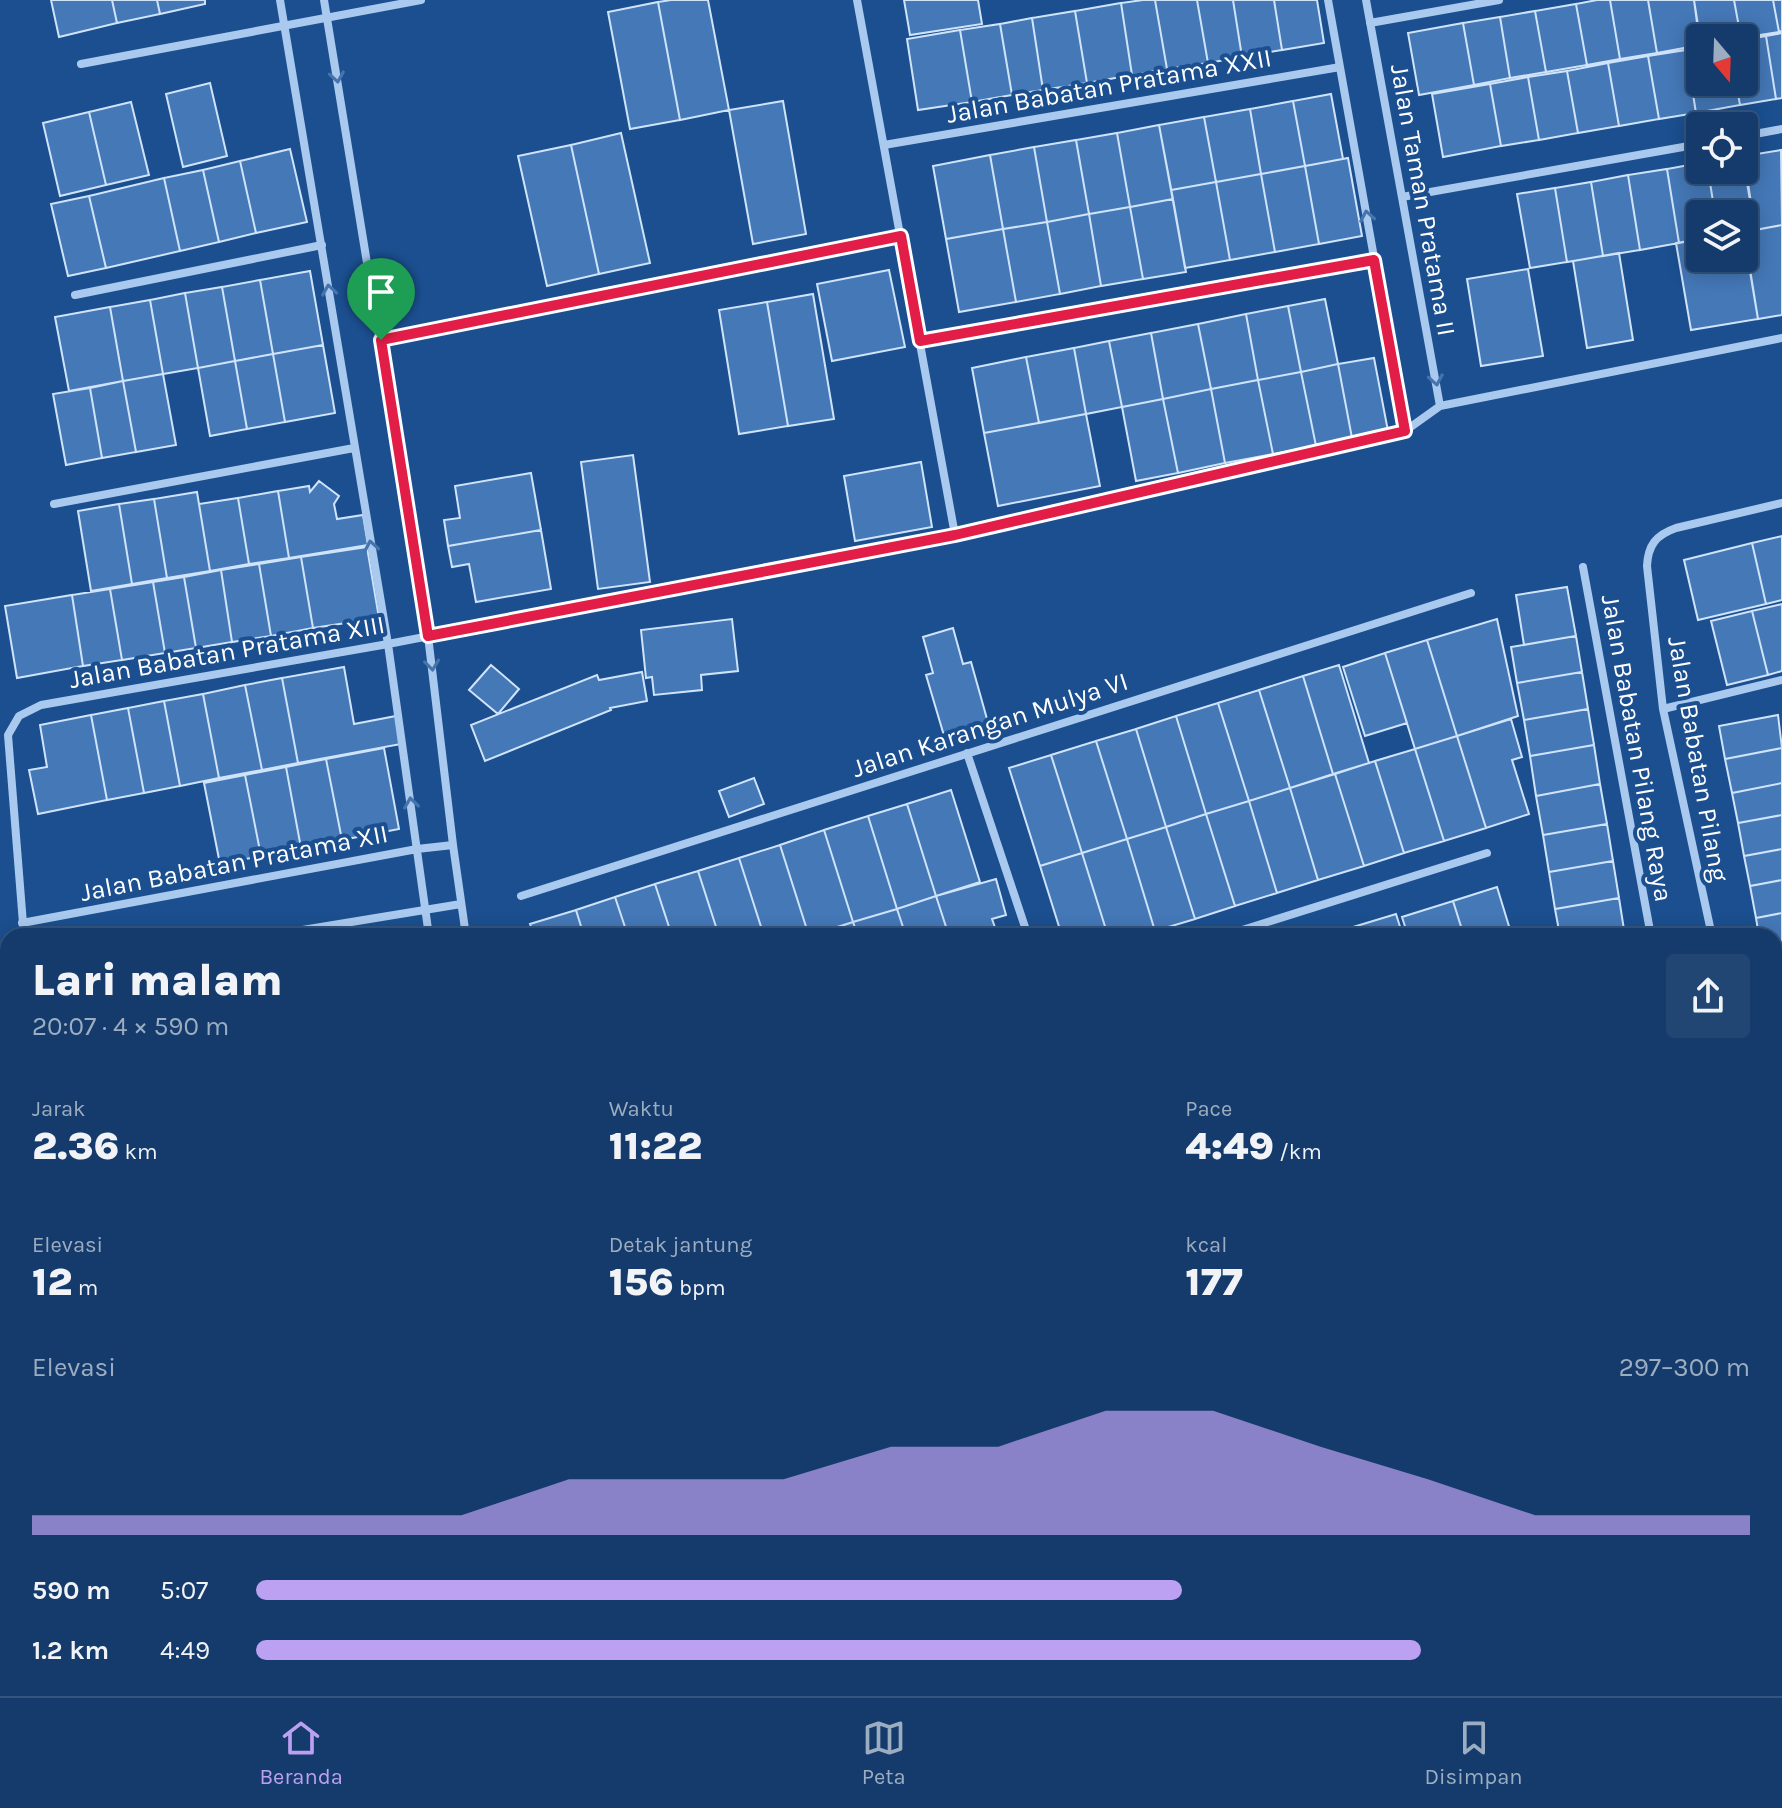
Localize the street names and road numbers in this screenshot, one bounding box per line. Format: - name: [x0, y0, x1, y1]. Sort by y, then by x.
- street label: Jalan Babatan Pratama XXII: [944, 42, 1274, 130]
- street label: Jalan Taman Pratama II: [1384, 62, 1462, 338]
- street label: Jalan Babatan Pilang Raya: [1595, 592, 1679, 904]
- street label: Jalan Babatan Pratama XIII: [67, 609, 387, 695]
- street label: Jalan Babatan Pilang: [1661, 634, 1735, 884]
- street label: Jalan Karangan Mulya VI: [848, 666, 1132, 784]
- street label: Jalan Babatan Pratama XII: [78, 818, 390, 908]

